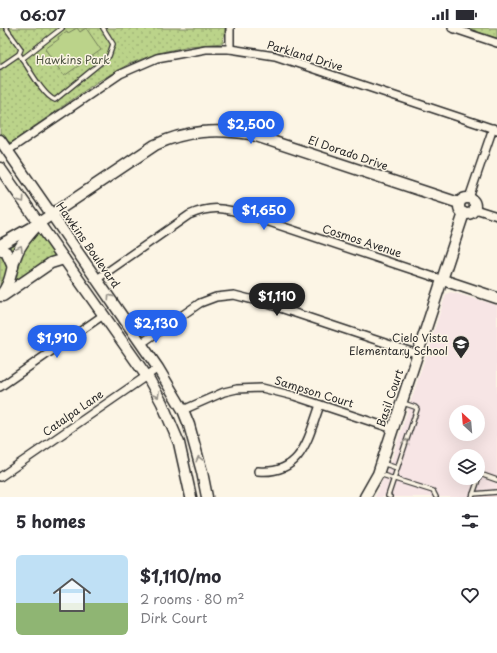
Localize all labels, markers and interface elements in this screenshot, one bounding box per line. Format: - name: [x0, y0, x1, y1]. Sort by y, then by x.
- text: 06:07: [20, 3, 66, 26]
- street label: Parkland Drive: [265, 36, 345, 75]
- park label: Hawkins Park: [36, 51, 110, 68]
- pin: $2,500: [218, 111, 284, 145]
- text: $2,500: [227, 114, 275, 133]
- street label: El Dorado Drive: [306, 131, 391, 174]
- one-way arrow: [17, 196, 25, 203]
- pin: $1,650: [231, 197, 297, 231]
- street label: Hawkins Boulevard: [52, 198, 125, 291]
- text: $1,650: [242, 200, 286, 219]
- street label: Cosmos Avenue: [320, 220, 404, 261]
- one-way arrow: [15, 245, 22, 252]
- pin: $1,110: [244, 283, 310, 317]
- text: $1,110: [258, 286, 296, 305]
- one-way arrow: [107, 294, 115, 301]
- pin: $2,130: [123, 310, 189, 344]
- text: $2,130: [134, 313, 178, 332]
- pin: $1,910: [24, 325, 90, 359]
- text: $1,910: [37, 328, 77, 347]
- place label: Cielo Vista Elementary School: [349, 329, 448, 359]
- school or university icon: Cielo Vista Elementary School: [451, 334, 471, 359]
- street label: Basil Court: [372, 366, 408, 429]
- street label: Sampson Court: [273, 371, 356, 412]
- street label: Catalpa Lane: [39, 385, 107, 440]
- one-way arrow: [153, 391, 160, 398]
- north arrow: [449, 405, 485, 441]
- map controls: [449, 405, 485, 485]
- one-way arrow: [401, 438, 410, 445]
- button: layers: [449, 449, 485, 485]
- one-way arrow: [195, 456, 204, 463]
- text: 5 homes: [16, 508, 86, 534]
- icon: filters: [459, 510, 481, 532]
- text: $1,110/mo: [140, 563, 221, 589]
- icon: home: [48, 571, 96, 619]
- icon: heart: [459, 584, 481, 606]
- text: 2 rooms · 80 m²: [140, 589, 245, 608]
- text: Dirk Court: [140, 608, 207, 627]

